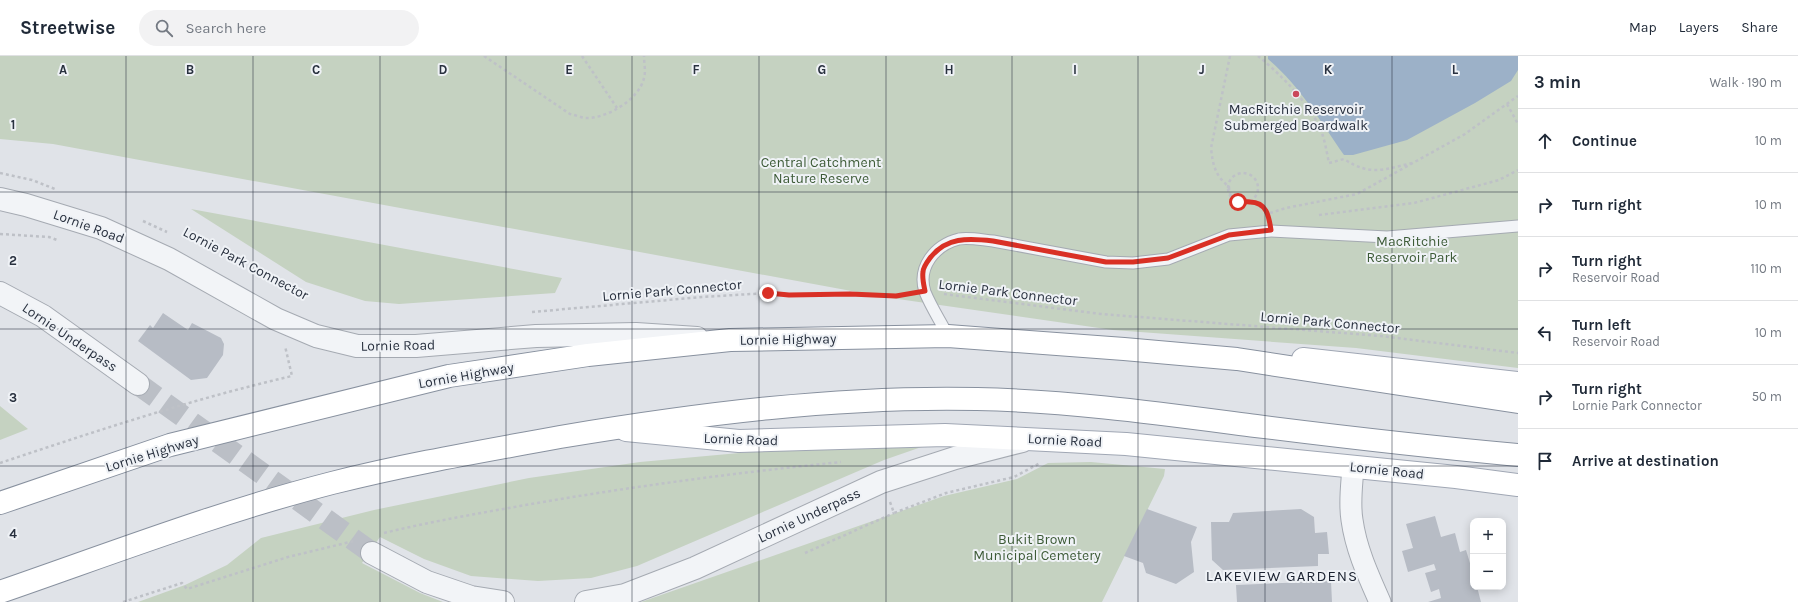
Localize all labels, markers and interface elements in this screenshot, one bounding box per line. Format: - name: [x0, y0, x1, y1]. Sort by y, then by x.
- search box: [139, 10, 419, 46]
- text: Streetwise: [20, 17, 115, 39]
- icon: search: [153, 17, 175, 39]
- text: Search here: [185, 19, 266, 37]
- text: Map: [1629, 19, 1657, 36]
- text: Layers: [1679, 19, 1719, 36]
- text: Share: [1741, 19, 1778, 36]
- text: A: [59, 62, 67, 77]
- text: B: [186, 62, 194, 77]
- text: C: [312, 62, 320, 77]
- text: D: [439, 62, 448, 77]
- text: E: [565, 62, 573, 77]
- text: F: [692, 62, 700, 77]
- text: G: [818, 62, 826, 77]
- text: H: [944, 62, 954, 77]
- text: I: [1073, 62, 1077, 77]
- text: J: [1199, 62, 1205, 77]
- text: K: [1324, 62, 1333, 77]
- text: L: [1452, 62, 1459, 77]
- text: 3 min: [1534, 72, 1581, 92]
- text: Walk · 190 m: [1709, 75, 1782, 90]
- marker: MacRitchie Reservoir Submerged Boardwalk: [1291, 89, 1301, 99]
- place label: MacRitchie Reservoir Submerged Boardwalk: [1224, 101, 1368, 134]
- text: 1: [11, 117, 15, 132]
- icon: ahead: [1534, 130, 1556, 152]
- text: Continue: [1572, 132, 1637, 150]
- text: 10 m: [1755, 133, 1782, 148]
- park label: Central Catchment Nature Reserve: [761, 154, 881, 187]
- route start: [1229, 193, 1247, 211]
- icon: right: [1534, 194, 1556, 216]
- text: Turn right: [1572, 196, 1642, 214]
- text: 10 m: [1755, 197, 1782, 212]
- street label: Lornie Road: [51, 206, 127, 247]
- street label: Lornie Park Connector: [180, 223, 312, 304]
- park label: MacRitchie Reservoir Park: [1366, 233, 1458, 266]
- text: Turn right: [1572, 252, 1642, 270]
- text: 2: [9, 253, 17, 268]
- icon: right: [1534, 258, 1556, 280]
- text: 110 m: [1750, 261, 1782, 276]
- text: Reservoir Road: [1572, 270, 1660, 285]
- street label: Lornie Park Connector: [602, 276, 743, 305]
- street label: Lornie Park Connector: [938, 276, 1079, 310]
- route end: [759, 284, 777, 302]
- street label: Lornie Underpass: [19, 299, 121, 376]
- street label: Lornie Park Connector: [1260, 308, 1401, 337]
- text: Turn left: [1572, 316, 1631, 334]
- icon: left: [1534, 322, 1556, 344]
- text: 10 m: [1755, 325, 1782, 340]
- street label: Lornie Highway: [740, 330, 837, 349]
- text: Reservoir Road: [1572, 334, 1660, 349]
- street label: Lornie Road: [361, 336, 435, 355]
- street label: Lornie Highway: [417, 359, 516, 392]
- text: Turn right: [1572, 380, 1642, 398]
- icon: right: [1534, 386, 1556, 408]
- text: 50 m: [1752, 389, 1782, 404]
- text: 3: [9, 390, 17, 405]
- text: Lornie Park Connector: [1572, 398, 1702, 413]
- street label: Lornie Road: [703, 430, 779, 449]
- street label: Lornie Road: [1027, 430, 1103, 451]
- street label: Lornie Highway: [103, 431, 201, 476]
- icon: arrive: [1534, 450, 1556, 472]
- text: Arrive at destination: [1572, 452, 1719, 470]
- street label: Lornie Road: [1349, 458, 1425, 483]
- street label: Lornie Underpass: [755, 484, 863, 547]
- map controls: [1470, 518, 1506, 590]
- button: +: [1470, 518, 1506, 554]
- text: 4: [9, 526, 17, 541]
- park label: Bukit Brown Municipal Cemetery: [973, 531, 1101, 564]
- button: −: [1470, 554, 1506, 590]
- district label: LAKEVIEW GARDENS: [1206, 567, 1358, 585]

